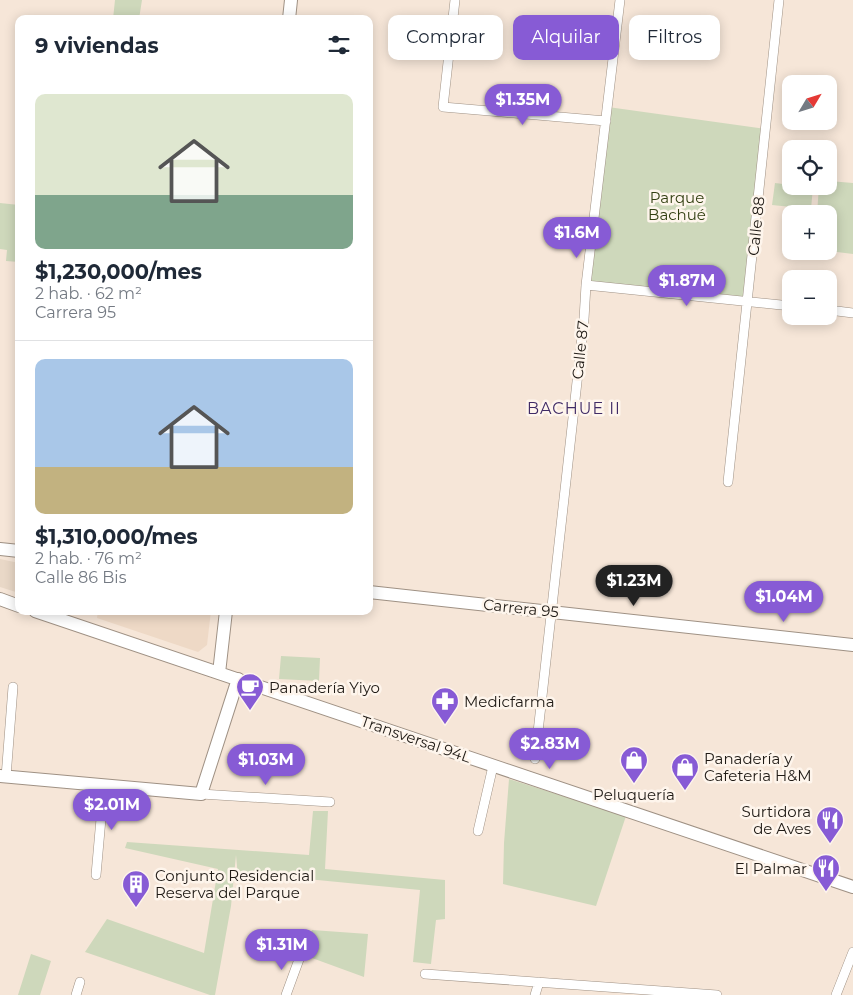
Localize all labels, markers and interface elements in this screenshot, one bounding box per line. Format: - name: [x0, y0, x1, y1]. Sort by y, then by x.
- chip: Comprar: [388, 15, 503, 60]
- chip: Alquilar: [513, 15, 619, 60]
- chip: Filtros: [629, 15, 720, 60]
- icon: filters: [325, 31, 353, 59]
- text: 9 viviendas: [35, 33, 159, 58]
- north arrow: [782, 75, 838, 130]
- map controls: [782, 75, 837, 325]
- pin: $1.35M: [482, 84, 564, 126]
- text: $1.35M: [496, 90, 550, 109]
- icon: home: [149, 126, 239, 216]
- button: locate: [782, 140, 837, 195]
- park label: Parque Bachué: [648, 188, 706, 224]
- street label: Calle 88: [743, 195, 769, 257]
- button: +: [782, 205, 837, 260]
- pin: $1.6M: [542, 216, 612, 259]
- text: $1.6M: [554, 223, 600, 242]
- text: $1,230,000/mes: [35, 259, 202, 284]
- pin: $1.87M: [646, 264, 728, 307]
- button: −: [782, 270, 837, 325]
- text: $1.87M: [659, 271, 715, 290]
- text: 2 hab. · 62 m²: [35, 284, 142, 303]
- text: Carrera 95: [35, 303, 116, 322]
- street label: Calle 87: [567, 320, 593, 380]
- icon: home: [149, 392, 239, 482]
- district label: BACHUE II: [527, 399, 621, 418]
- text: $1,310,000/mes: [35, 524, 198, 549]
- text: 2 hab. · 76 m²: [35, 549, 142, 568]
- pin: $1.23M: [593, 564, 675, 607]
- text: Calle 86 Bis: [35, 568, 126, 587]
- text: $1.23M: [607, 571, 661, 590]
- pin: $1.04M: [743, 580, 825, 623]
- text: $1.04M: [755, 587, 813, 606]
- street label: Carrera 95: [482, 595, 560, 621]
- cafe icon: Panadería Yiyo: [235, 672, 265, 711]
- place label: Panadería Yiyo: [269, 678, 380, 697]
- pharmacy icon: Medicfarma: [430, 686, 460, 725]
- place label: Medicfarma: [464, 692, 555, 711]
- street label: Transversal 94L: [359, 711, 474, 767]
- pin: $2.83M: [509, 728, 591, 770]
- text: $2.83M: [520, 734, 580, 753]
- pin: $1.03M: [225, 744, 307, 786]
- shop icon: Peluquería: [619, 745, 649, 784]
- place label: Panadería y Cafeteria H&M: [704, 749, 812, 785]
- text: $1.03M: [238, 750, 294, 769]
- shop icon: Panadería y Cafeteria H&M: [670, 752, 700, 791]
- place label: Peluquería: [593, 785, 675, 804]
- pin: $2.01M: [71, 788, 153, 831]
- text: $2.01M: [84, 795, 140, 814]
- place label: Surtidora de Aves: [741, 802, 811, 838]
- restaurant icon: Surtidora de Aves: [815, 805, 845, 844]
- restaurant icon: El Palmar: [811, 853, 841, 892]
- place label: El Palmar: [735, 859, 807, 878]
- place label: Conjunto Residencial Reserva del Parque: [155, 866, 314, 902]
- building icon: Conjunto Residencial Reserva del Parque: [121, 869, 151, 908]
- pin: $1.31M: [241, 928, 323, 971]
- text: $1.31M: [256, 935, 308, 954]

